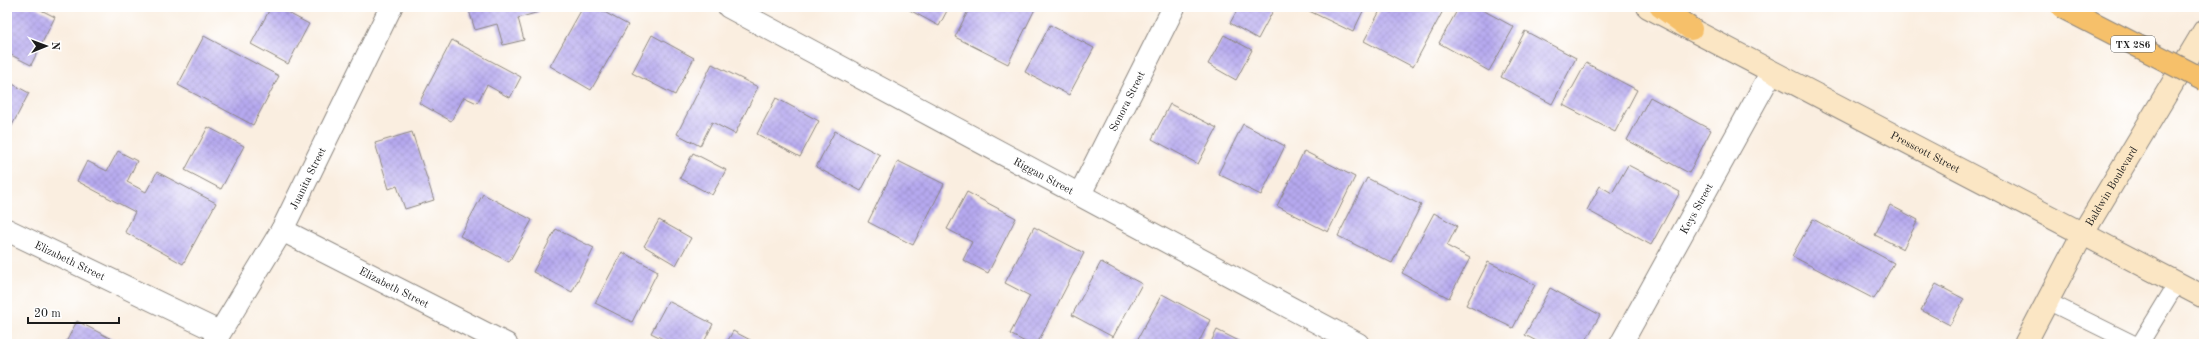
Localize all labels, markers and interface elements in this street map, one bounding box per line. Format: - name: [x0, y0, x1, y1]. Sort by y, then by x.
- north arrow: [26, 26, 66, 66]
- road number: TX 286: [2111, 36, 2155, 52]
- text: N: [49, 42, 60, 51]
- street label: Sonora Street: [1108, 70, 1148, 134]
- street label: Presscott Street: [1888, 130, 1962, 176]
- street label: Baldwin Boulevard: [2084, 145, 2141, 228]
- street label: Juanita Street: [289, 146, 329, 212]
- street label: Riggan Street: [1011, 156, 1075, 198]
- street label: Keys Street: [1679, 182, 1716, 236]
- street label: Elizabeth Street: [32, 240, 106, 283]
- street label: Elizabeth Street: [357, 266, 430, 311]
- scale bar: [28, 299, 119, 325]
- text: 20 m: [34, 308, 61, 320]

